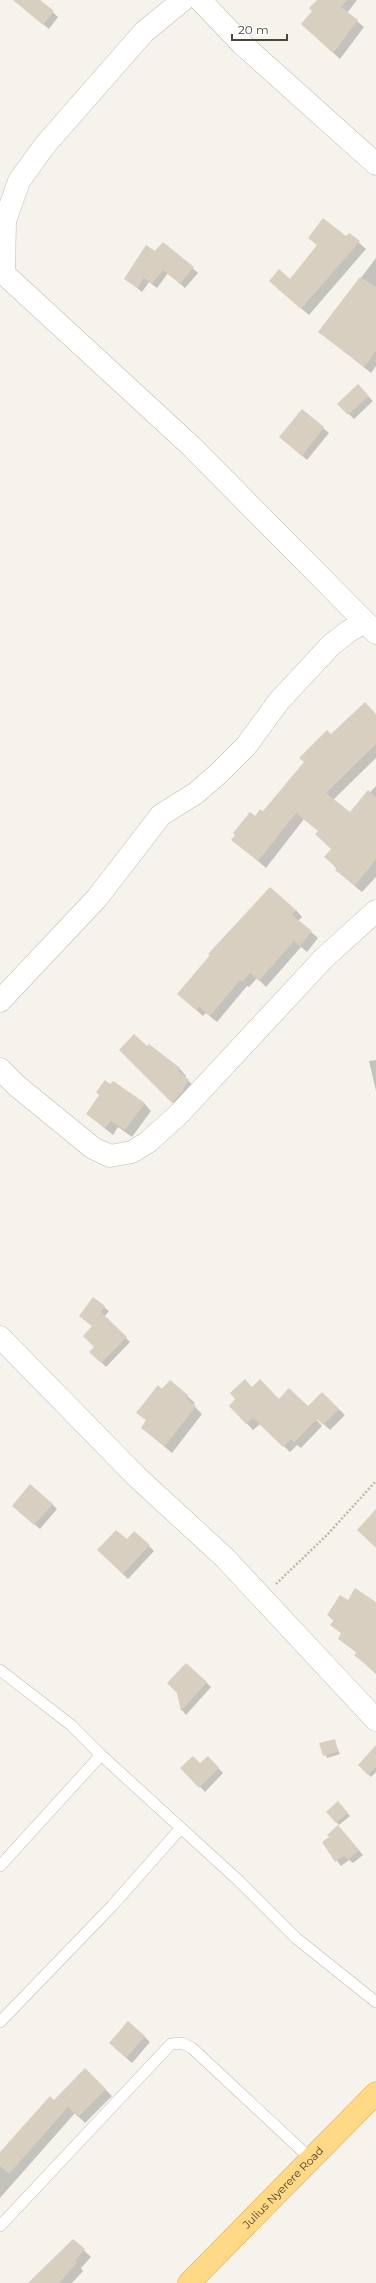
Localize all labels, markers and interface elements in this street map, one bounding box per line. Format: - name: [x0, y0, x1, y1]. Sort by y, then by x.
- scale bar: [232, 16, 287, 42]
- text: 20 m: [238, 22, 269, 37]
- street label: Julius Nyerere Road: [239, 2144, 326, 2232]

